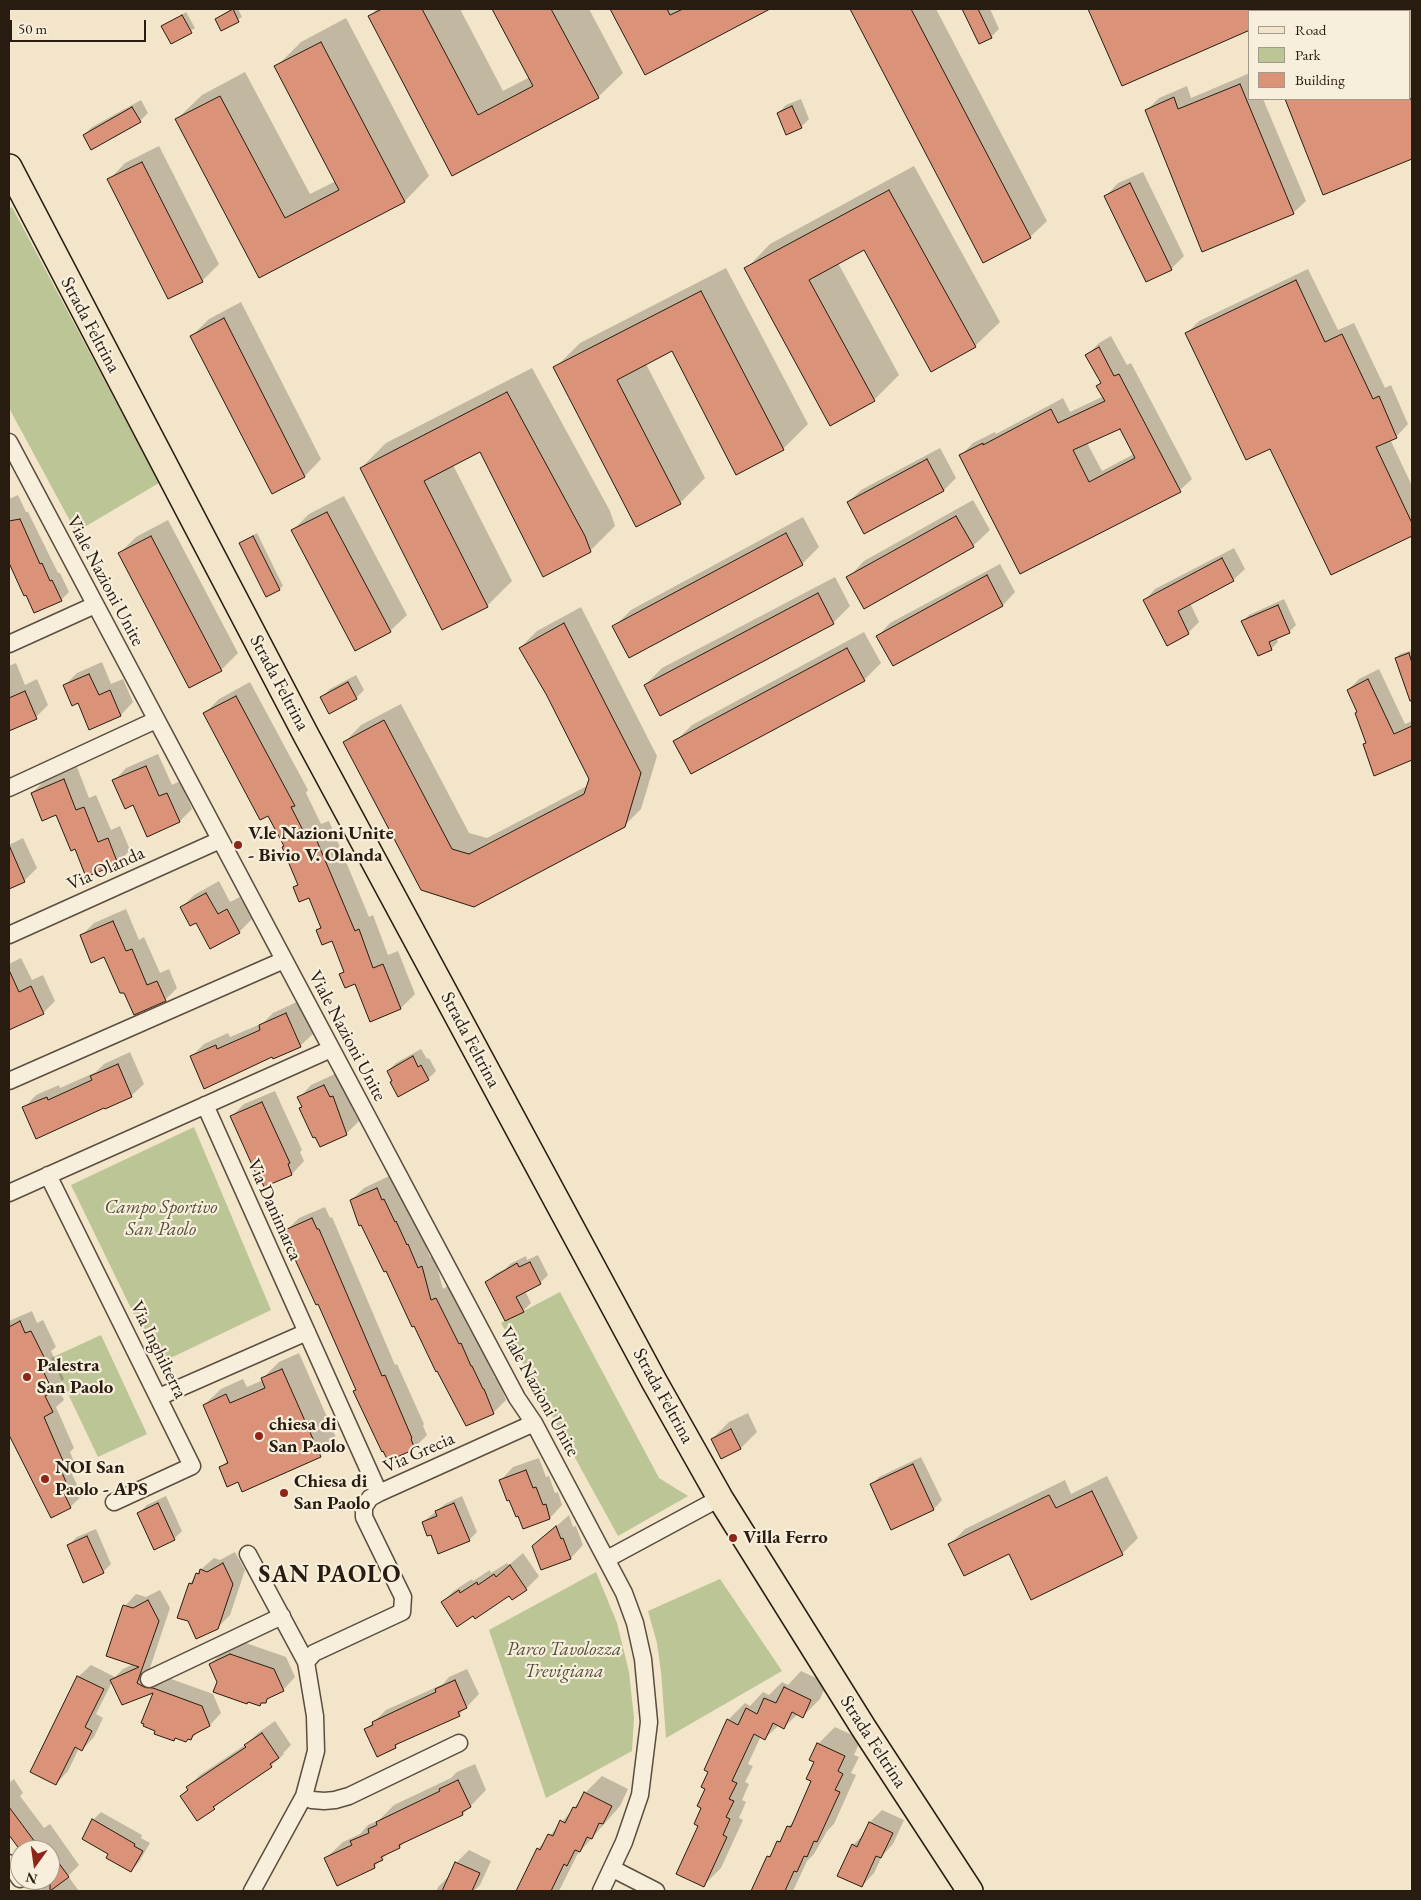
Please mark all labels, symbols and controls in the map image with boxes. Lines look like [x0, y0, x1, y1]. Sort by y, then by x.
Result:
scale bar [12, 10, 149, 42]
legend [1248, 10, 1411, 100]
text: 50 m [18, 19, 47, 38]
text: Road [1295, 20, 1326, 39]
text: Park [1295, 45, 1321, 64]
text: Building [1295, 70, 1345, 89]
street label: Strada Feltrina [55, 273, 125, 377]
street label: Viale Nazioni Unite [61, 512, 149, 650]
street label: Strada Feltrina [244, 631, 314, 735]
place label: V.le Nazioni Unite - Bivio V. Olanda [248, 823, 394, 867]
marker: V.le Nazioni Unite - Bivio V. Olanda [232, 839, 244, 851]
street label: Via Olanda [64, 842, 148, 896]
street label: Viale Nazioni Unite [303, 967, 391, 1105]
street label: Strada Feltrina [435, 988, 505, 1092]
street label: Via Danimarca [241, 1156, 307, 1264]
park label: Campo Sportivo San Paolo [104, 1197, 218, 1241]
street label: Via Inghilterra [125, 1297, 191, 1403]
street label: Viale Nazioni Unite [494, 1323, 584, 1461]
street label: Strada Feltrina [627, 1344, 699, 1448]
place label: Palestra San Paolo [37, 1355, 113, 1399]
marker: Palestra San Paolo [21, 1371, 33, 1383]
place label: chiesa di San Paolo [269, 1414, 345, 1458]
street label: Via Grecia [380, 1427, 458, 1479]
marker: chiesa di San Paolo [253, 1430, 265, 1442]
place label: NOI San Paolo - APS [55, 1457, 148, 1501]
place label: Chiesa di San Paolo [294, 1471, 370, 1515]
marker: NOI San Paolo - APS [39, 1473, 51, 1485]
marker: Chiesa di San Paolo [278, 1487, 290, 1499]
place label: Villa Ferro [743, 1527, 828, 1549]
marker: Villa Ferro [727, 1532, 739, 1544]
district label: SAN PAOLO [257, 1561, 403, 1589]
park label: Parco Tavolozza Trevigiana [507, 1639, 621, 1683]
street label: Strada Feltrina [835, 1692, 911, 1792]
north arrow [10, 1840, 60, 1890]
text: N [24, 1868, 39, 1889]

